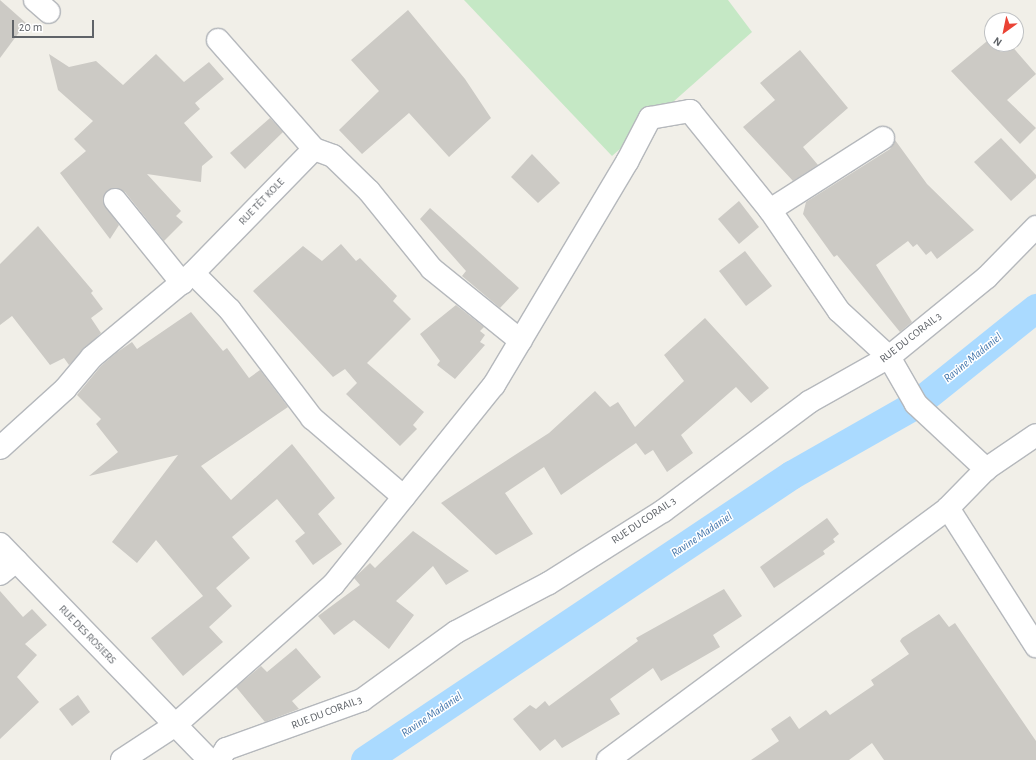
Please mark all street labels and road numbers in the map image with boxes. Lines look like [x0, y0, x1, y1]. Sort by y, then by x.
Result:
street label: RUE TÈT KOLE [236, 176, 288, 228]
street label: RUE DU CORAIL 3 [877, 310, 945, 366]
street label: RUE DU CORAIL 3 [609, 495, 679, 547]
street label: RUE DES ROSIERS [56, 603, 118, 667]
street label: RUE DU CORAIL 3 [290, 693, 364, 733]

